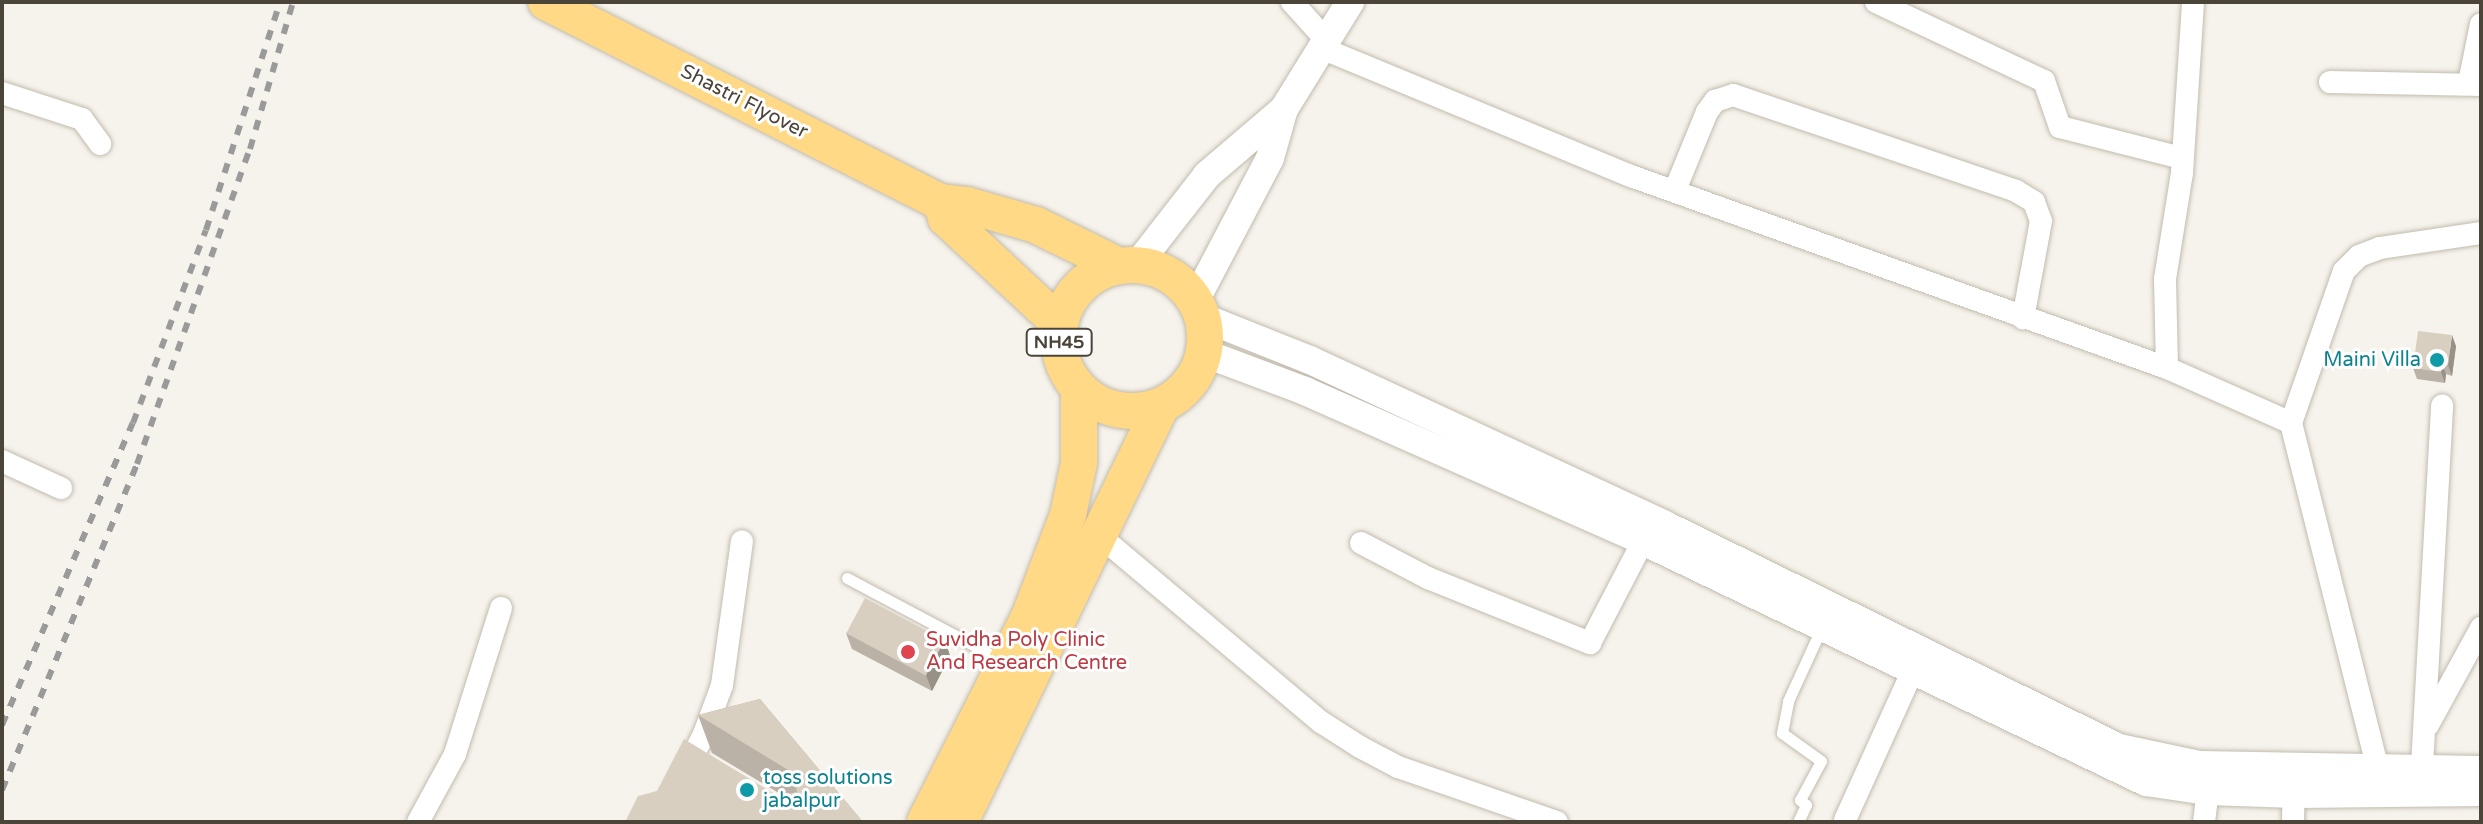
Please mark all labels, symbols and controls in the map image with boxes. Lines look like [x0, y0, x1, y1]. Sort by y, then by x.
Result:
street label: Shastri Flyover [676, 60, 812, 144]
road number: NH45 [1025, 328, 1093, 356]
place label: Maini Villa [2323, 348, 2421, 372]
marker: Maini Villa [2428, 351, 2446, 369]
place label: Suvidha Poly Clinic And Research Centre [926, 628, 1127, 675]
marker: Suvidha Poly Clinic And Research Centre [897, 641, 919, 663]
place label: toss solutions jabalpur [763, 766, 893, 813]
marker: toss solutions jabalpur [738, 781, 756, 799]

